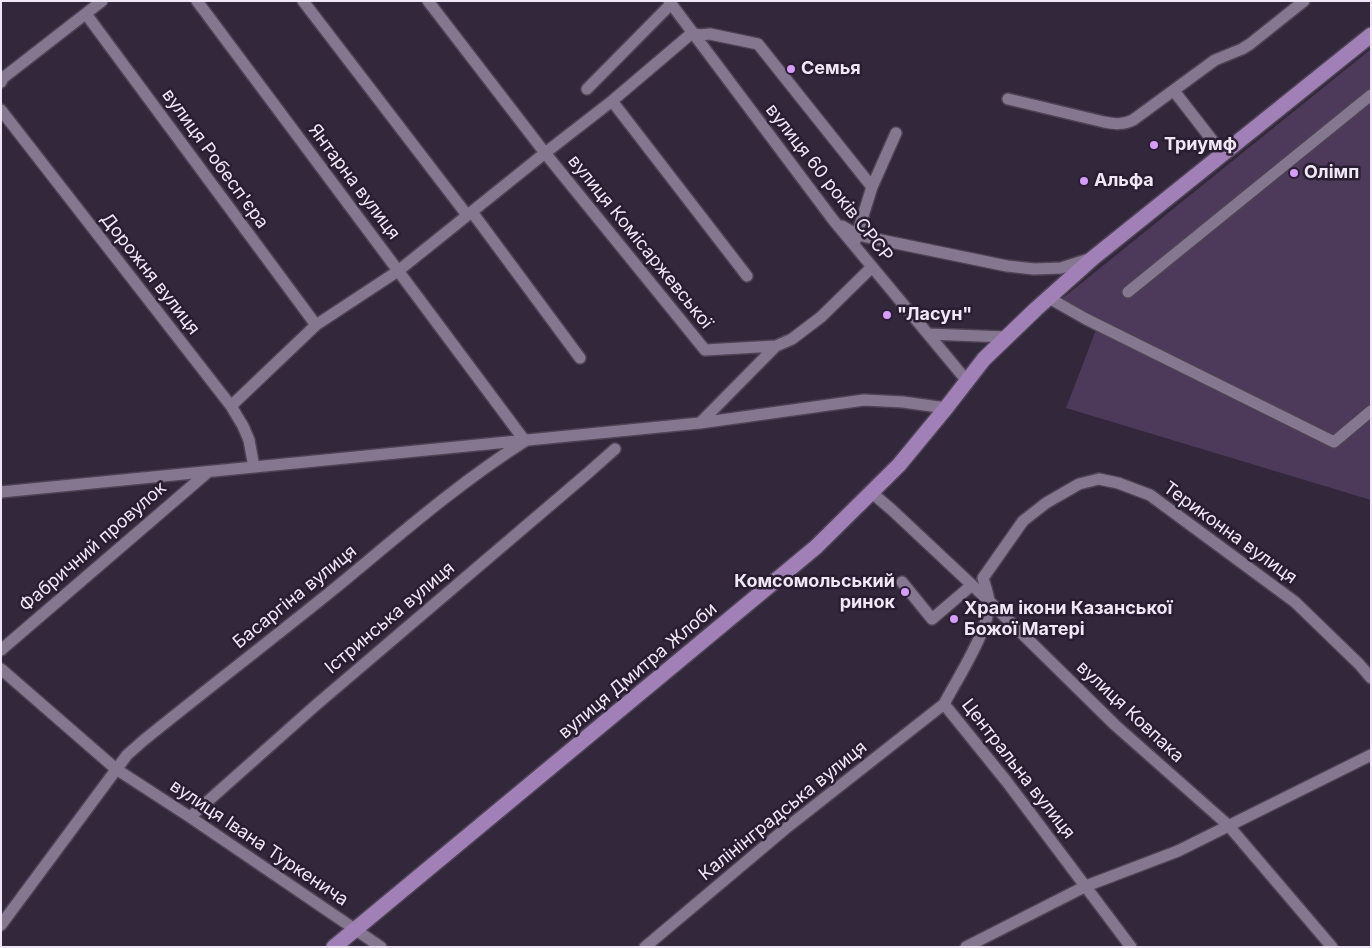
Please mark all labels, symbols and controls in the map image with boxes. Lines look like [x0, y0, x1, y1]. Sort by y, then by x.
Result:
place label: Семья [801, 58, 861, 80]
marker: Семья [785, 63, 797, 75]
street label: вулиця Робесп'єра [157, 85, 273, 233]
street label: вулиця 60 років СРСР [761, 100, 897, 266]
street label: Янтарна вулиця [304, 120, 404, 244]
place label: Триумф [1164, 134, 1237, 156]
marker: Триумф [1148, 139, 1160, 151]
street label: вулиця Комісаржевської [563, 151, 717, 333]
place label: Олімп [1304, 162, 1359, 184]
marker: Олімп [1288, 167, 1300, 179]
place label: Альфа [1094, 170, 1154, 192]
marker: Альфа [1078, 175, 1090, 187]
street label: Дорожня вулиця [96, 209, 204, 339]
place label: "Ласун" [897, 304, 972, 326]
marker: "Ласун" [881, 309, 893, 321]
street label: Фабричний провулок [15, 477, 171, 617]
street label: Териконна вулиця [1159, 477, 1301, 589]
street label: Басаргіна вулиця [229, 541, 361, 653]
street label: Істринська вулиця [321, 557, 459, 679]
place label: Комсомольський ринок [734, 571, 895, 614]
marker: Комсомольський ринок [899, 586, 911, 598]
street label: вулиця Дмитра Жлоби [554, 598, 722, 744]
place label: Храм ікони Казанської Божої Матері [964, 598, 1172, 640]
marker: Храм ікони Казанської Божої Матері [948, 613, 960, 625]
street label: вулиця Ковпака [1072, 657, 1188, 767]
street label: Центральна вулиця [957, 695, 1079, 843]
street label: Калінінградська вулиця [695, 737, 871, 885]
street label: вулиця Івана Туркенича [166, 775, 352, 911]

